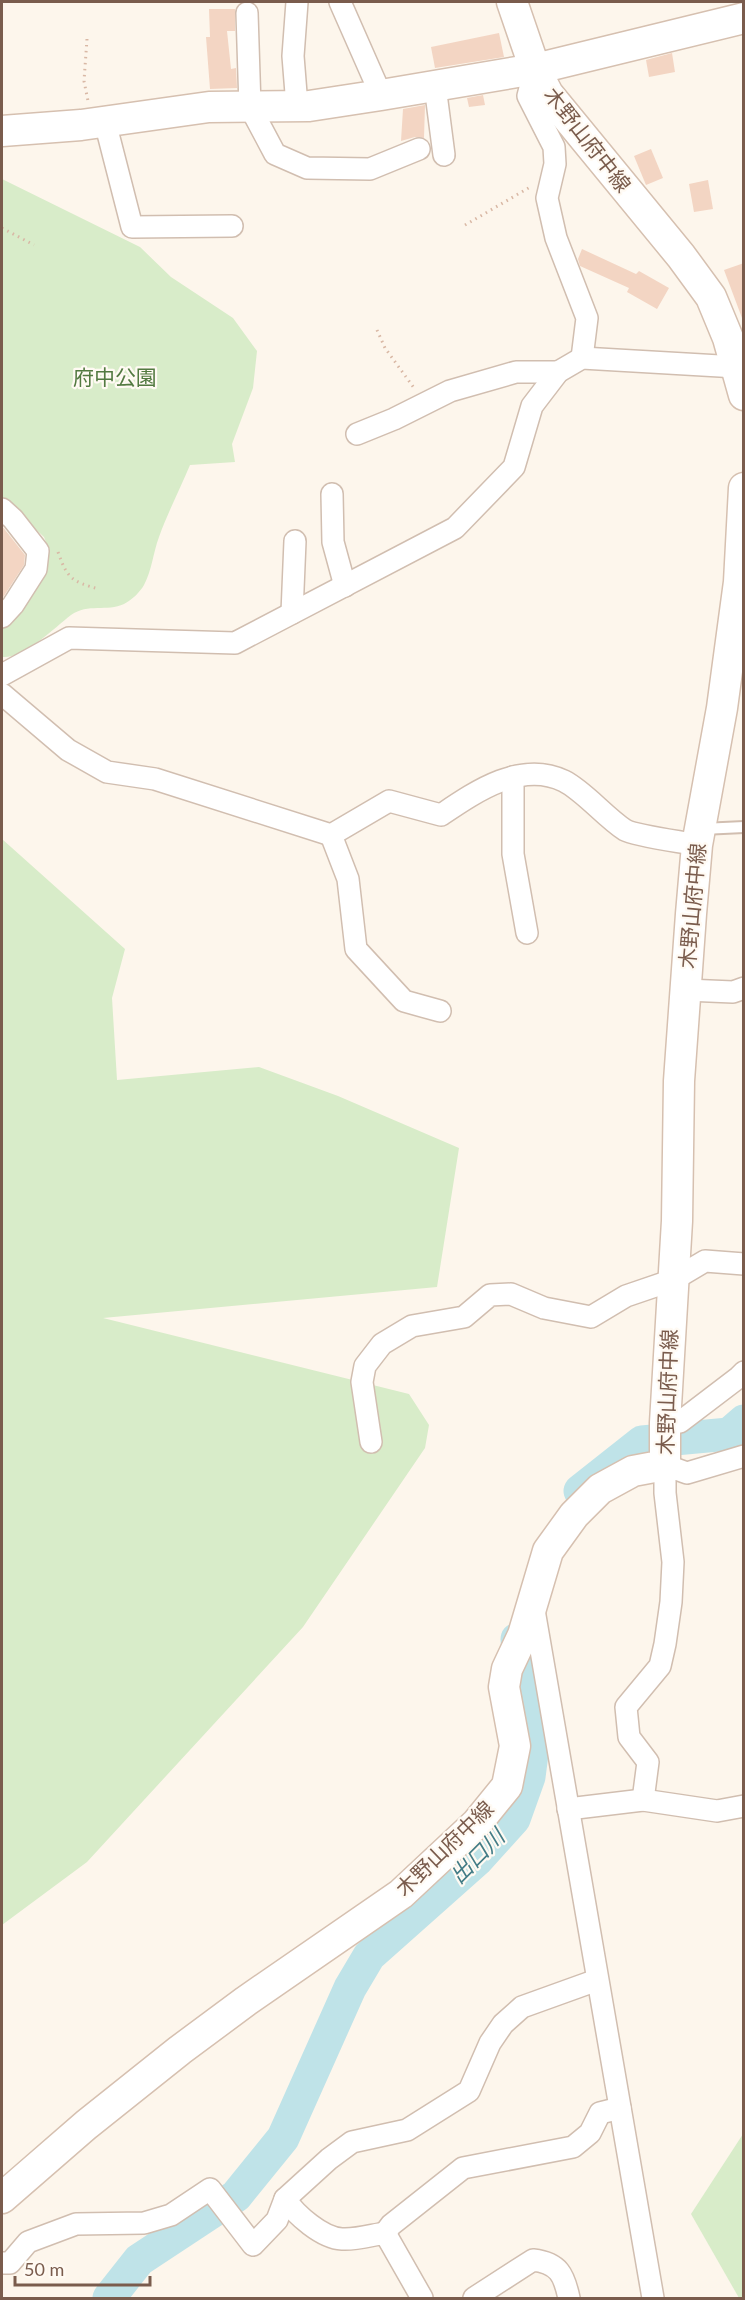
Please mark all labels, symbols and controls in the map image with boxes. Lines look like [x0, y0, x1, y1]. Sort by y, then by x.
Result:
street label: 木野山府中線 [540, 82, 637, 196]
park label: 府中公園 [73, 364, 157, 389]
street label: 木野山府中線 [674, 842, 709, 970]
street label: 木野山府中線 [652, 1329, 681, 1455]
street label: 木野山府中線 [390, 1795, 498, 1901]
water label: 出口川 [444, 1821, 511, 1889]
scale bar [15, 2249, 150, 2287]
text: 50 m [24, 2258, 64, 2280]

